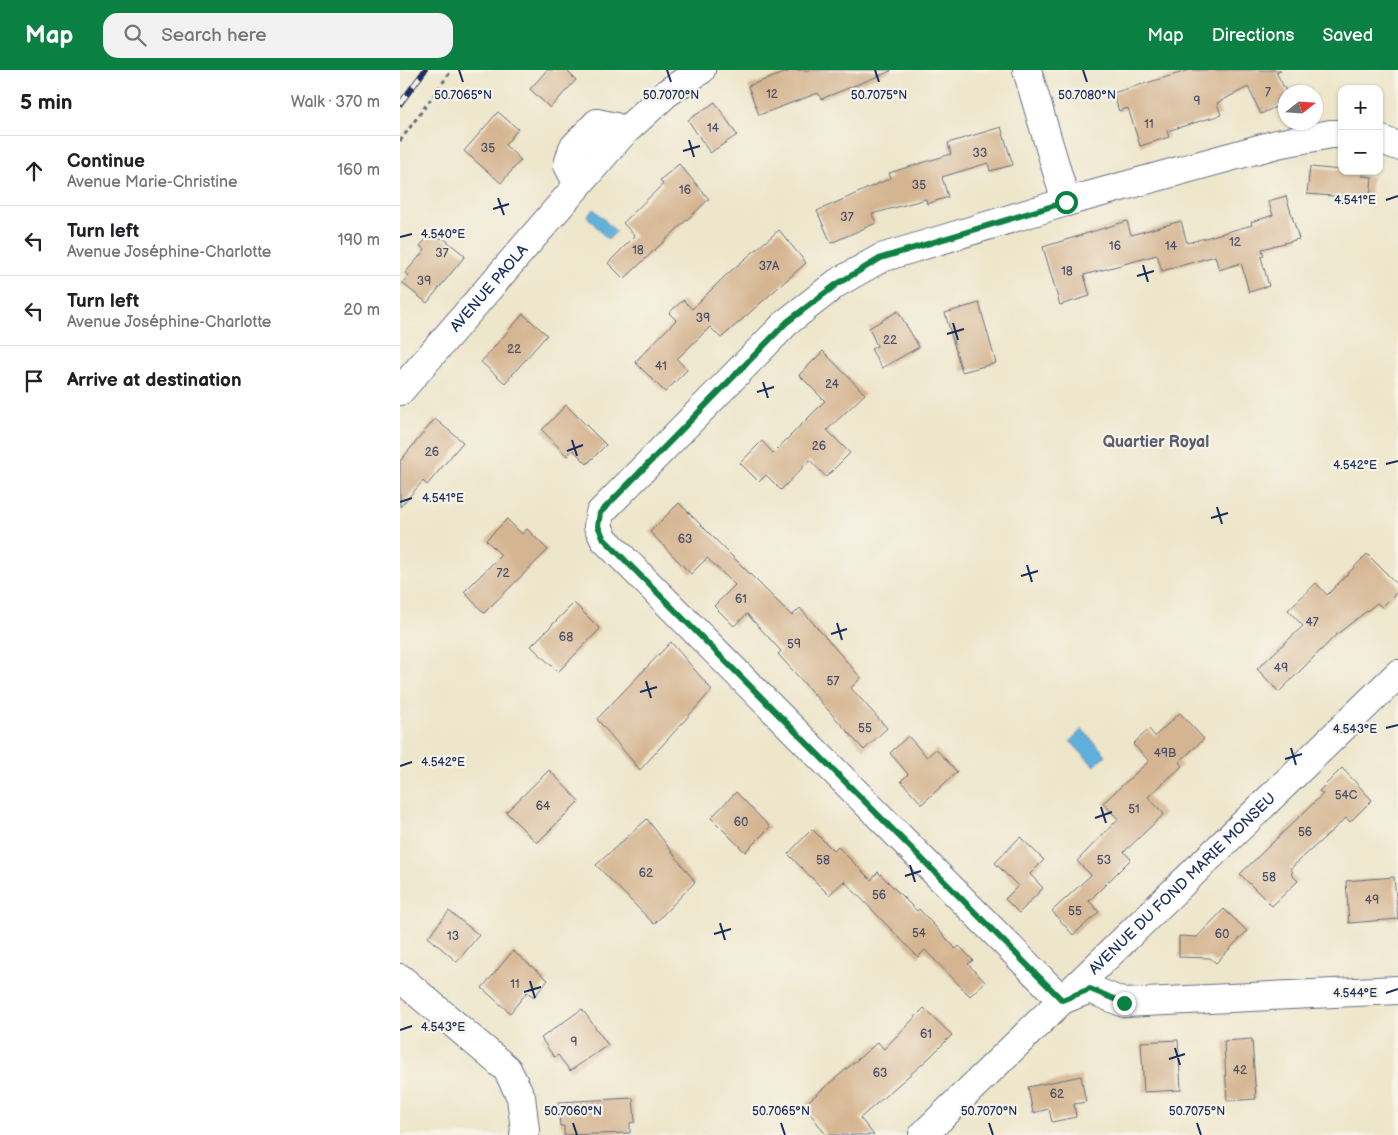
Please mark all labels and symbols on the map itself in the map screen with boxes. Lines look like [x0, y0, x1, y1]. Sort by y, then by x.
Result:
house number: 7 [1265, 85, 1271, 100]
north arrow [1278, 85, 1323, 130]
house number: 12 [766, 87, 778, 102]
text: 50.7065°N [434, 88, 492, 103]
text: 50.7070°N [643, 88, 699, 103]
text: 50.7075°N [851, 88, 907, 103]
text: 50.7080°N [1058, 88, 1116, 103]
house number: 9 [1194, 94, 1201, 109]
house number: 11 [1144, 117, 1154, 132]
house number: 14 [707, 121, 720, 136]
house number: 35 [481, 141, 495, 156]
house number: 33 [973, 146, 987, 161]
house number: 35 [912, 178, 926, 193]
house number: 16 [679, 183, 691, 198]
route start [1055, 191, 1078, 214]
text: 4.541°E [1334, 193, 1376, 208]
house number: 37 [840, 210, 854, 225]
text: 4.540°E [421, 227, 465, 242]
house number: 12 [1229, 235, 1241, 250]
house number: 16 [1109, 239, 1121, 254]
house number: 14 [1165, 239, 1178, 254]
street label: AVENUE PAOLA [446, 240, 532, 336]
house number: 18 [632, 243, 644, 258]
house number: 37 [435, 246, 449, 261]
house number: 37A [759, 259, 780, 274]
house number: 18 [1061, 264, 1073, 279]
house number: 39 [417, 274, 431, 289]
house number: 39 [696, 311, 710, 326]
house number: 22 [883, 333, 897, 348]
house number: 22 [507, 342, 521, 357]
house number: 41 [655, 359, 667, 374]
house number: 24 [825, 377, 840, 392]
district label: Quartier Royal [1103, 433, 1209, 452]
house number: 26 [812, 439, 826, 454]
house number: 26 [425, 445, 439, 460]
text: 4.542°E [1333, 458, 1377, 473]
text: 4.541°E [422, 491, 464, 506]
house number: 63 [678, 532, 692, 547]
house number: 72 [497, 566, 509, 581]
house number: 61 [735, 592, 747, 607]
house number: 47 [1305, 615, 1319, 630]
house number: 68 [559, 630, 573, 645]
house number: 59 [787, 637, 801, 652]
house number: 49 [1274, 661, 1288, 676]
house number: 57 [827, 674, 839, 689]
house number: 55 [858, 721, 872, 736]
text: 4.543°E [1333, 722, 1377, 737]
house number: 49B [1154, 746, 1176, 761]
text: 4.542°E [421, 755, 465, 770]
house number: 54C [1335, 788, 1358, 803]
street label: AVENUE DU FOND MARIE MONSEU [1085, 789, 1279, 978]
house number: 64 [536, 799, 551, 814]
house number: 51 [1128, 802, 1140, 817]
house number: 60 [734, 815, 748, 830]
house number: 56 [1298, 825, 1312, 840]
house number: 58 [816, 853, 830, 868]
house number: 53 [1097, 853, 1111, 868]
house number: 62 [639, 866, 653, 881]
house number: 58 [1262, 870, 1276, 885]
house number: 56 [872, 888, 886, 903]
house number: 49 [1365, 893, 1379, 908]
house number: 55 [1068, 904, 1082, 919]
house number: 54 [912, 926, 927, 941]
house number: 60 [1215, 927, 1229, 942]
house number: 13 [447, 929, 459, 944]
house number: 11 [510, 977, 520, 992]
text: 4.544°E [1333, 986, 1377, 1001]
route end [1113, 992, 1136, 1015]
text: 4.543°E [421, 1020, 465, 1035]
house number: 61 [920, 1027, 932, 1042]
house number: 9 [571, 1035, 578, 1050]
house number: 42 [1233, 1063, 1247, 1078]
house number: 63 [873, 1066, 887, 1081]
house number: 62 [1050, 1087, 1064, 1102]
text: 50.7060°N [544, 1104, 602, 1119]
text: 50.7065°N [752, 1104, 810, 1119]
text: 50.7070°N [961, 1104, 1017, 1119]
text: 50.7075°N [1169, 1104, 1225, 1119]

